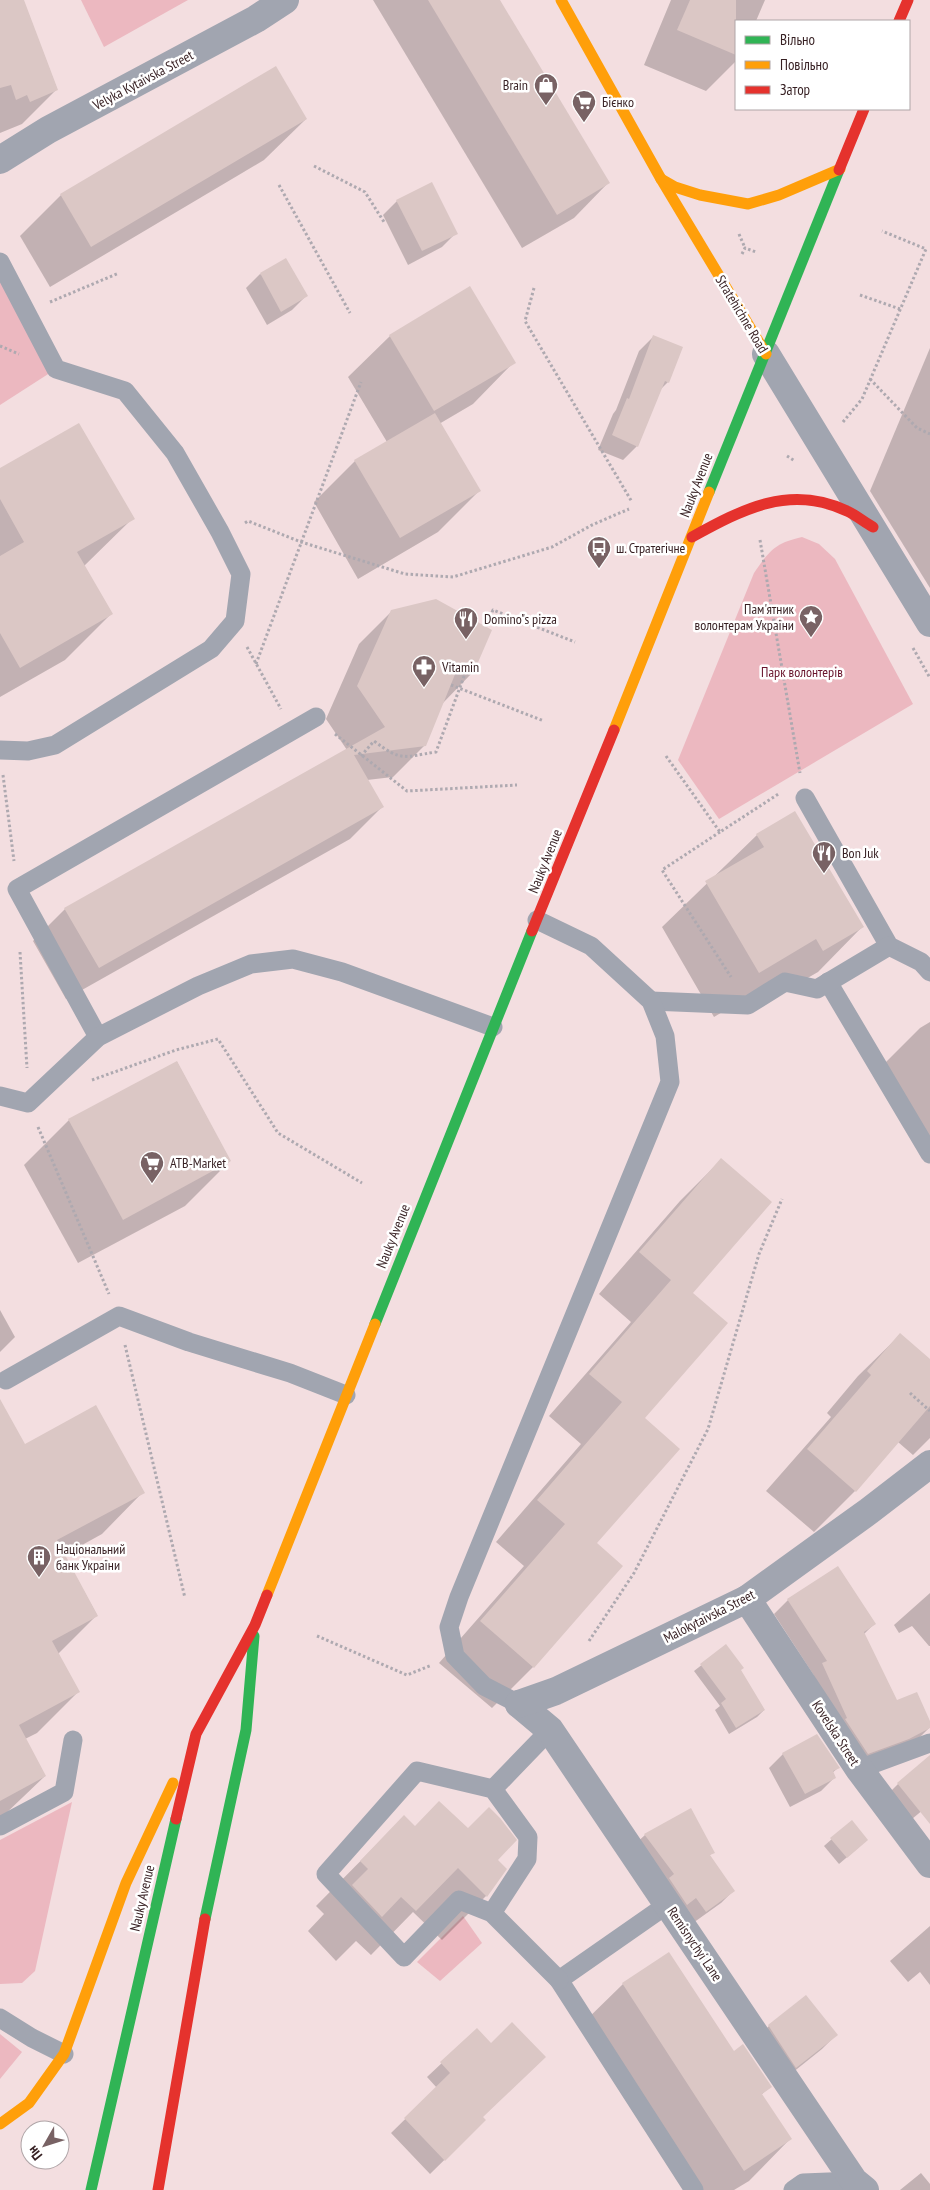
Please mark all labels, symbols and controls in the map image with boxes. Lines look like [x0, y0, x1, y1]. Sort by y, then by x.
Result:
legend [735, 20, 910, 110]
text: Вільно [780, 30, 815, 49]
street label: Velyka Kytaivska Street [89, 46, 196, 115]
text: Повільно [780, 55, 828, 74]
shop icon: Brain [533, 72, 559, 106]
place label: Brain [503, 76, 528, 94]
text: Затор [780, 80, 810, 99]
supermarket icon: Бієнко [571, 89, 597, 123]
place label: Бієнко [602, 93, 634, 111]
street label: Stratehichne Road [712, 272, 772, 356]
street label: Nauky Avenue [676, 450, 717, 520]
bus stop icon: ш. Стратегічне [586, 535, 612, 569]
place label: ш. Стратегічне [616, 539, 686, 557]
place label: Пам'ятник волонтерам України [694, 600, 795, 634]
place icon: Пам'ятник волонтерам України [798, 604, 824, 638]
restaurant icon: Domino"s pizza [453, 606, 479, 640]
place label: Domino"s pizza [484, 610, 557, 628]
pharmacy icon: Vitamin [411, 654, 437, 688]
place label: Vitamin [441, 658, 479, 676]
park label: Парк волонтерів [761, 663, 843, 681]
street label: Nauky Avenue [524, 826, 566, 896]
restaurant icon: Bon Juk [811, 840, 837, 874]
place label: Bon Juk [842, 844, 879, 862]
supermarket icon: ATB-Market [139, 1150, 165, 1184]
place label: ATB-Market [170, 1154, 226, 1172]
street label: Nauky Avenue [372, 1201, 414, 1271]
place label: Національний банк України [56, 1540, 125, 1574]
building icon: Національний банк України [26, 1544, 52, 1578]
street label: Malokytaivska Street [660, 1585, 758, 1647]
street label: Kovelska Street [808, 1697, 864, 1769]
street label: Nauky Avenue [126, 1863, 158, 1933]
street label: Remisnychyi Lane [664, 1903, 727, 1985]
north arrow [20, 2120, 70, 2170]
text: Пн [24, 2142, 46, 2164]

